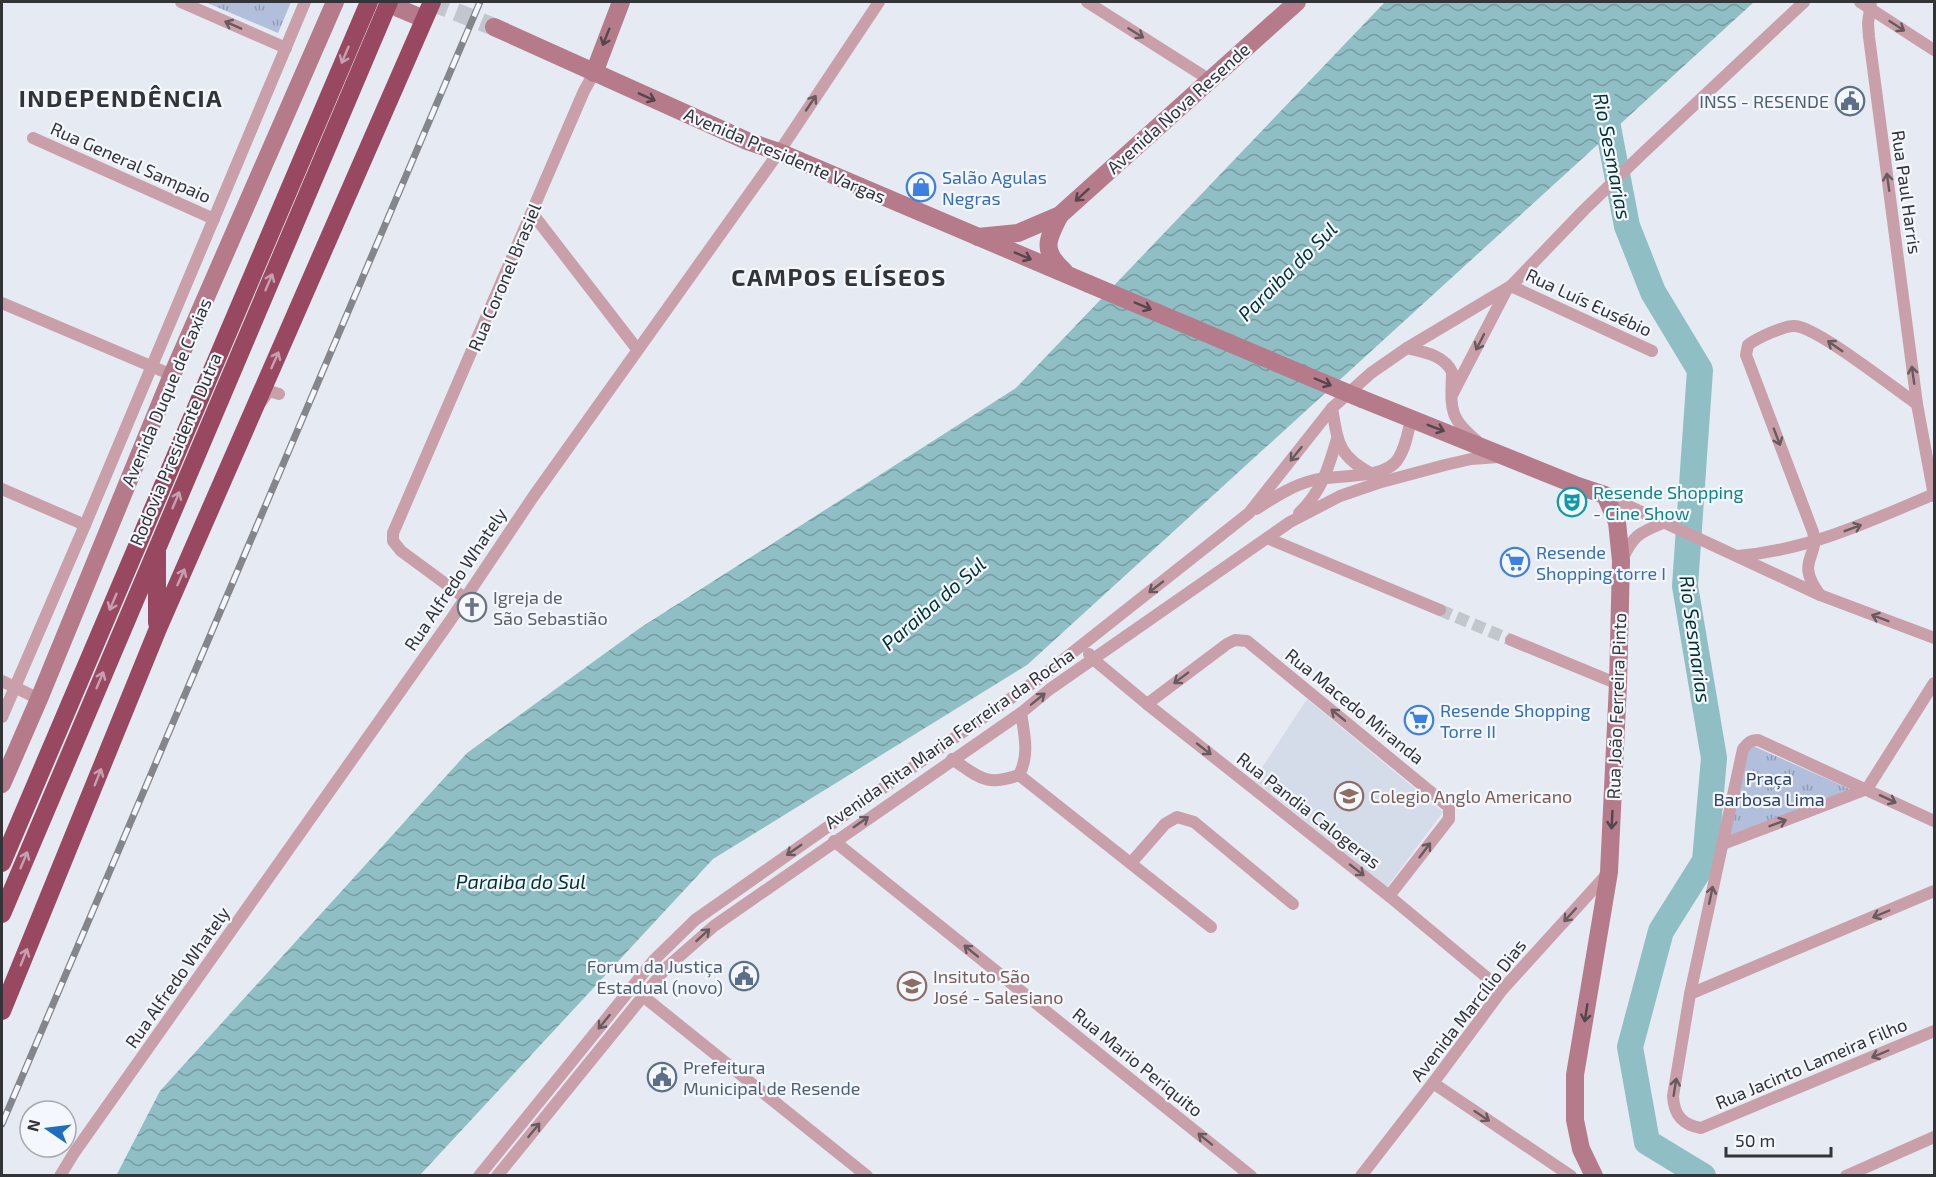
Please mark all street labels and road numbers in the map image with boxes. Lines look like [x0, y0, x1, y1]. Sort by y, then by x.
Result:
street label: Avenida Nova Resende [1102, 38, 1254, 178]
street label: Avenida Presidente Vargas [681, 102, 889, 208]
street label: Rua General Sampaio [47, 117, 215, 207]
street label: Rua Paul Harris [1887, 129, 1927, 255]
street label: Rua Coronel Brasiel [463, 199, 545, 354]
street label: Rua Luís Eusébio [1522, 263, 1656, 341]
street label: Avenida Duque de Caxias [116, 294, 216, 490]
street label: Rodovia Presidente Dutra [124, 349, 226, 549]
street label: Rua Alfredo Whately [399, 503, 511, 655]
street label: Rua João Ferreira Pinto [1602, 612, 1630, 800]
street label: Avenida Rita Maria Ferreira da Rocha [820, 643, 1078, 833]
street label: Rua Macedo Miranda [1281, 643, 1429, 769]
street label: Rua Pandia Calogeras [1233, 747, 1385, 873]
street label: Rua Alfredo Whately [120, 902, 234, 1052]
street label: Avenida Marcílio Dias [1406, 934, 1530, 1086]
street label: Rua Mario Periquito [1069, 1003, 1207, 1121]
street label: Rua Jacinto Lameira Filho [1712, 1013, 1910, 1113]

